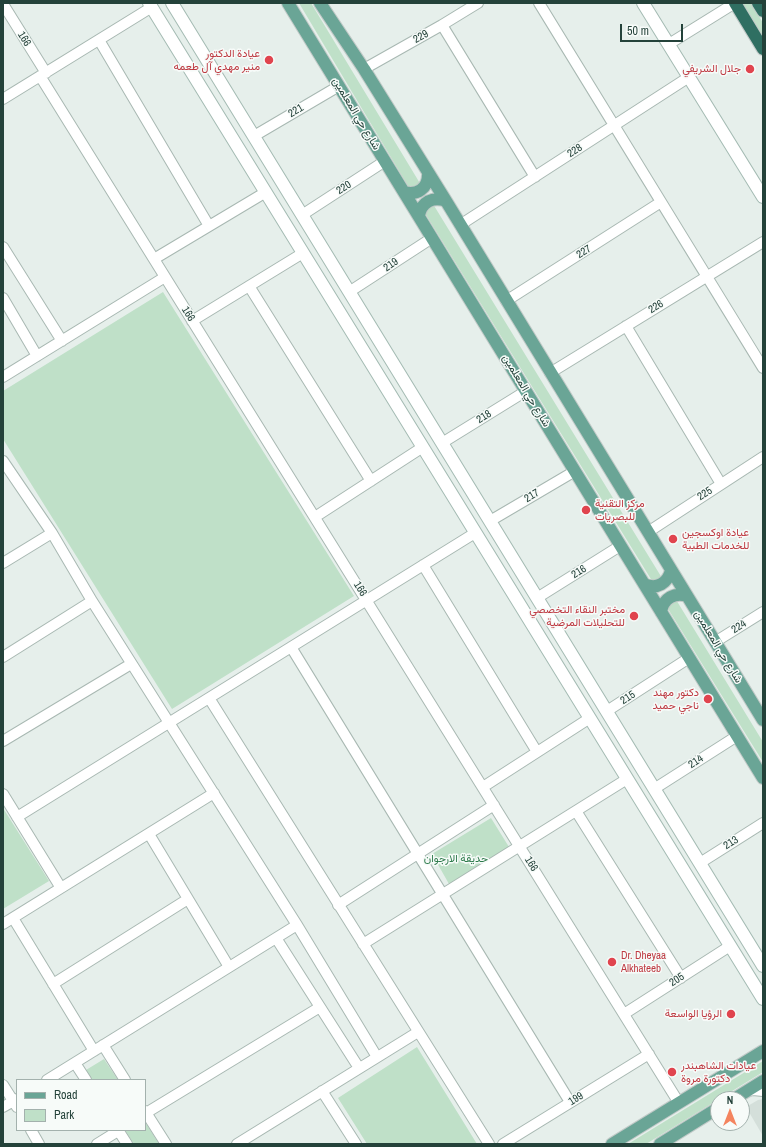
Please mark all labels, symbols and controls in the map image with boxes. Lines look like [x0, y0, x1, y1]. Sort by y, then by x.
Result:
scale bar [622, 16, 685, 42]
text: 50 m [627, 23, 649, 39]
street label: 229 [411, 28, 431, 46]
street label: 166 [14, 29, 34, 49]
place label: عيادة الدكتور منير مهدي آل طعمه [174, 47, 260, 73]
marker: عيادة الدكتور منير مهدي آل طعمه [263, 54, 275, 66]
place label: جلال الشريفي [682, 62, 741, 76]
marker: جلال الشريفي [744, 63, 756, 75]
street label: شارع حي المعلمين [329, 75, 383, 153]
street label: 221 [286, 101, 306, 121]
street label: 228 [565, 141, 585, 161]
street label: 220 [334, 178, 354, 198]
street label: 227 [574, 242, 594, 262]
street label: 219 [381, 255, 401, 275]
street label: 226 [646, 297, 666, 317]
street label: 166 [178, 304, 198, 324]
street label: شارع حي المعلمين [499, 352, 553, 430]
street label: 218 [474, 407, 494, 427]
street label: 225 [695, 484, 715, 504]
street label: 217 [522, 486, 542, 506]
place label: مركز التقنية للبصريات [595, 497, 645, 523]
marker: مركز التقنية للبصريات [580, 504, 592, 516]
place label: عيادة اوكسجين للخدمات الطبية [682, 526, 750, 552]
marker: عيادة اوكسجين للخدمات الطبية [667, 533, 679, 545]
street label: 216 [569, 562, 589, 582]
street label: 166 [350, 579, 370, 599]
place label: مختبر النقاء التخصصي للتحليلات المرضية [529, 603, 625, 629]
street label: شارع حي المعلمين [691, 608, 745, 686]
marker: مختبر النقاء التخصصي للتحليلات المرضية [628, 610, 640, 622]
street label: 224 [729, 617, 749, 637]
place label: دكتور مهند ناجي حميد [652, 686, 699, 712]
street label: 215 [618, 688, 638, 708]
marker: دكتور مهند ناجي حميد [702, 693, 714, 705]
street label: 214 [686, 752, 706, 772]
street label: 213 [721, 833, 741, 853]
park label: حديقة الارجوان [424, 852, 488, 866]
street label: 166 [521, 854, 541, 874]
place label: Dr. Dheyaa Alkhateeb [621, 949, 666, 975]
marker: Dr. Dheyaa Alkhateeb [606, 956, 618, 968]
street label: 205 [667, 970, 687, 990]
place label: الرؤيا الواسعة [665, 1007, 722, 1021]
marker: الرؤيا الواسعة [725, 1008, 737, 1020]
place label: عيادات الشاهبندر دكتورة مروة [681, 1059, 756, 1085]
marker: عيادات الشاهبندر دكتورة مروة [666, 1066, 678, 1078]
legend [16, 1079, 146, 1131]
text: Road [54, 1087, 78, 1103]
street label: 199 [566, 1089, 586, 1109]
north arrow [710, 1091, 750, 1131]
text: N [727, 1093, 733, 1107]
text: Park [54, 1107, 74, 1123]

